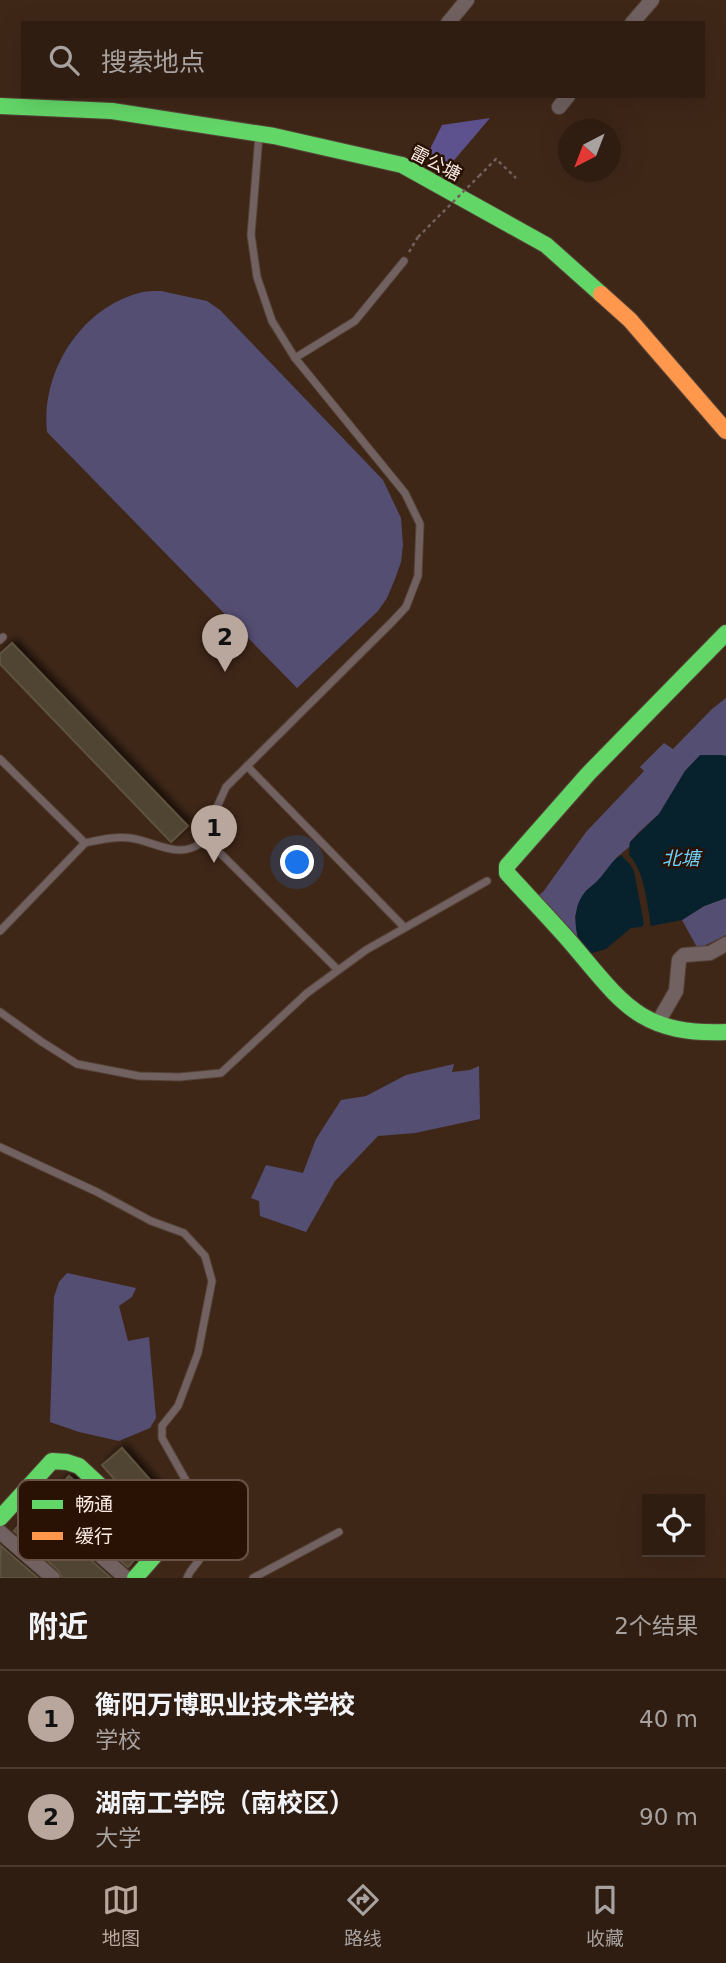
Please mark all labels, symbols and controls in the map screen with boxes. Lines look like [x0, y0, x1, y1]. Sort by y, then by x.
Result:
search box [21, 21, 705, 98]
icon: search [45, 41, 83, 79]
text: 搜索地点 [101, 47, 205, 77]
north arrow [558, 119, 621, 182]
street label: 雷公塘 [407, 141, 465, 185]
pin: 2 [202, 614, 248, 672]
pin: 1 [191, 805, 237, 863]
your location [280, 845, 314, 879]
water label: 北塘 [662, 847, 703, 869]
legend [18, 1480, 248, 1560]
text: 畅通 [75, 1493, 113, 1515]
map controls [642, 1494, 705, 1557]
button: locate [642, 1494, 705, 1557]
text: 缓行 [75, 1525, 113, 1547]
text: 附近 [28, 1609, 88, 1644]
text: 2个结果 [614, 1613, 698, 1639]
text: 衡阳万博职业技术学校 [95, 1690, 355, 1720]
text: 1 [43, 1706, 59, 1732]
text: 40 m [639, 1706, 698, 1732]
text: 学校 [95, 1727, 141, 1753]
text: 湖南工学院（南校区） [95, 1788, 355, 1818]
text: 2 [43, 1804, 59, 1830]
text: 90 m [639, 1804, 698, 1830]
text: 大学 [95, 1825, 141, 1851]
tab: 地图 [102, 1881, 140, 1950]
tab: 路线 [344, 1881, 382, 1950]
tab: 收藏 [586, 1881, 624, 1950]

